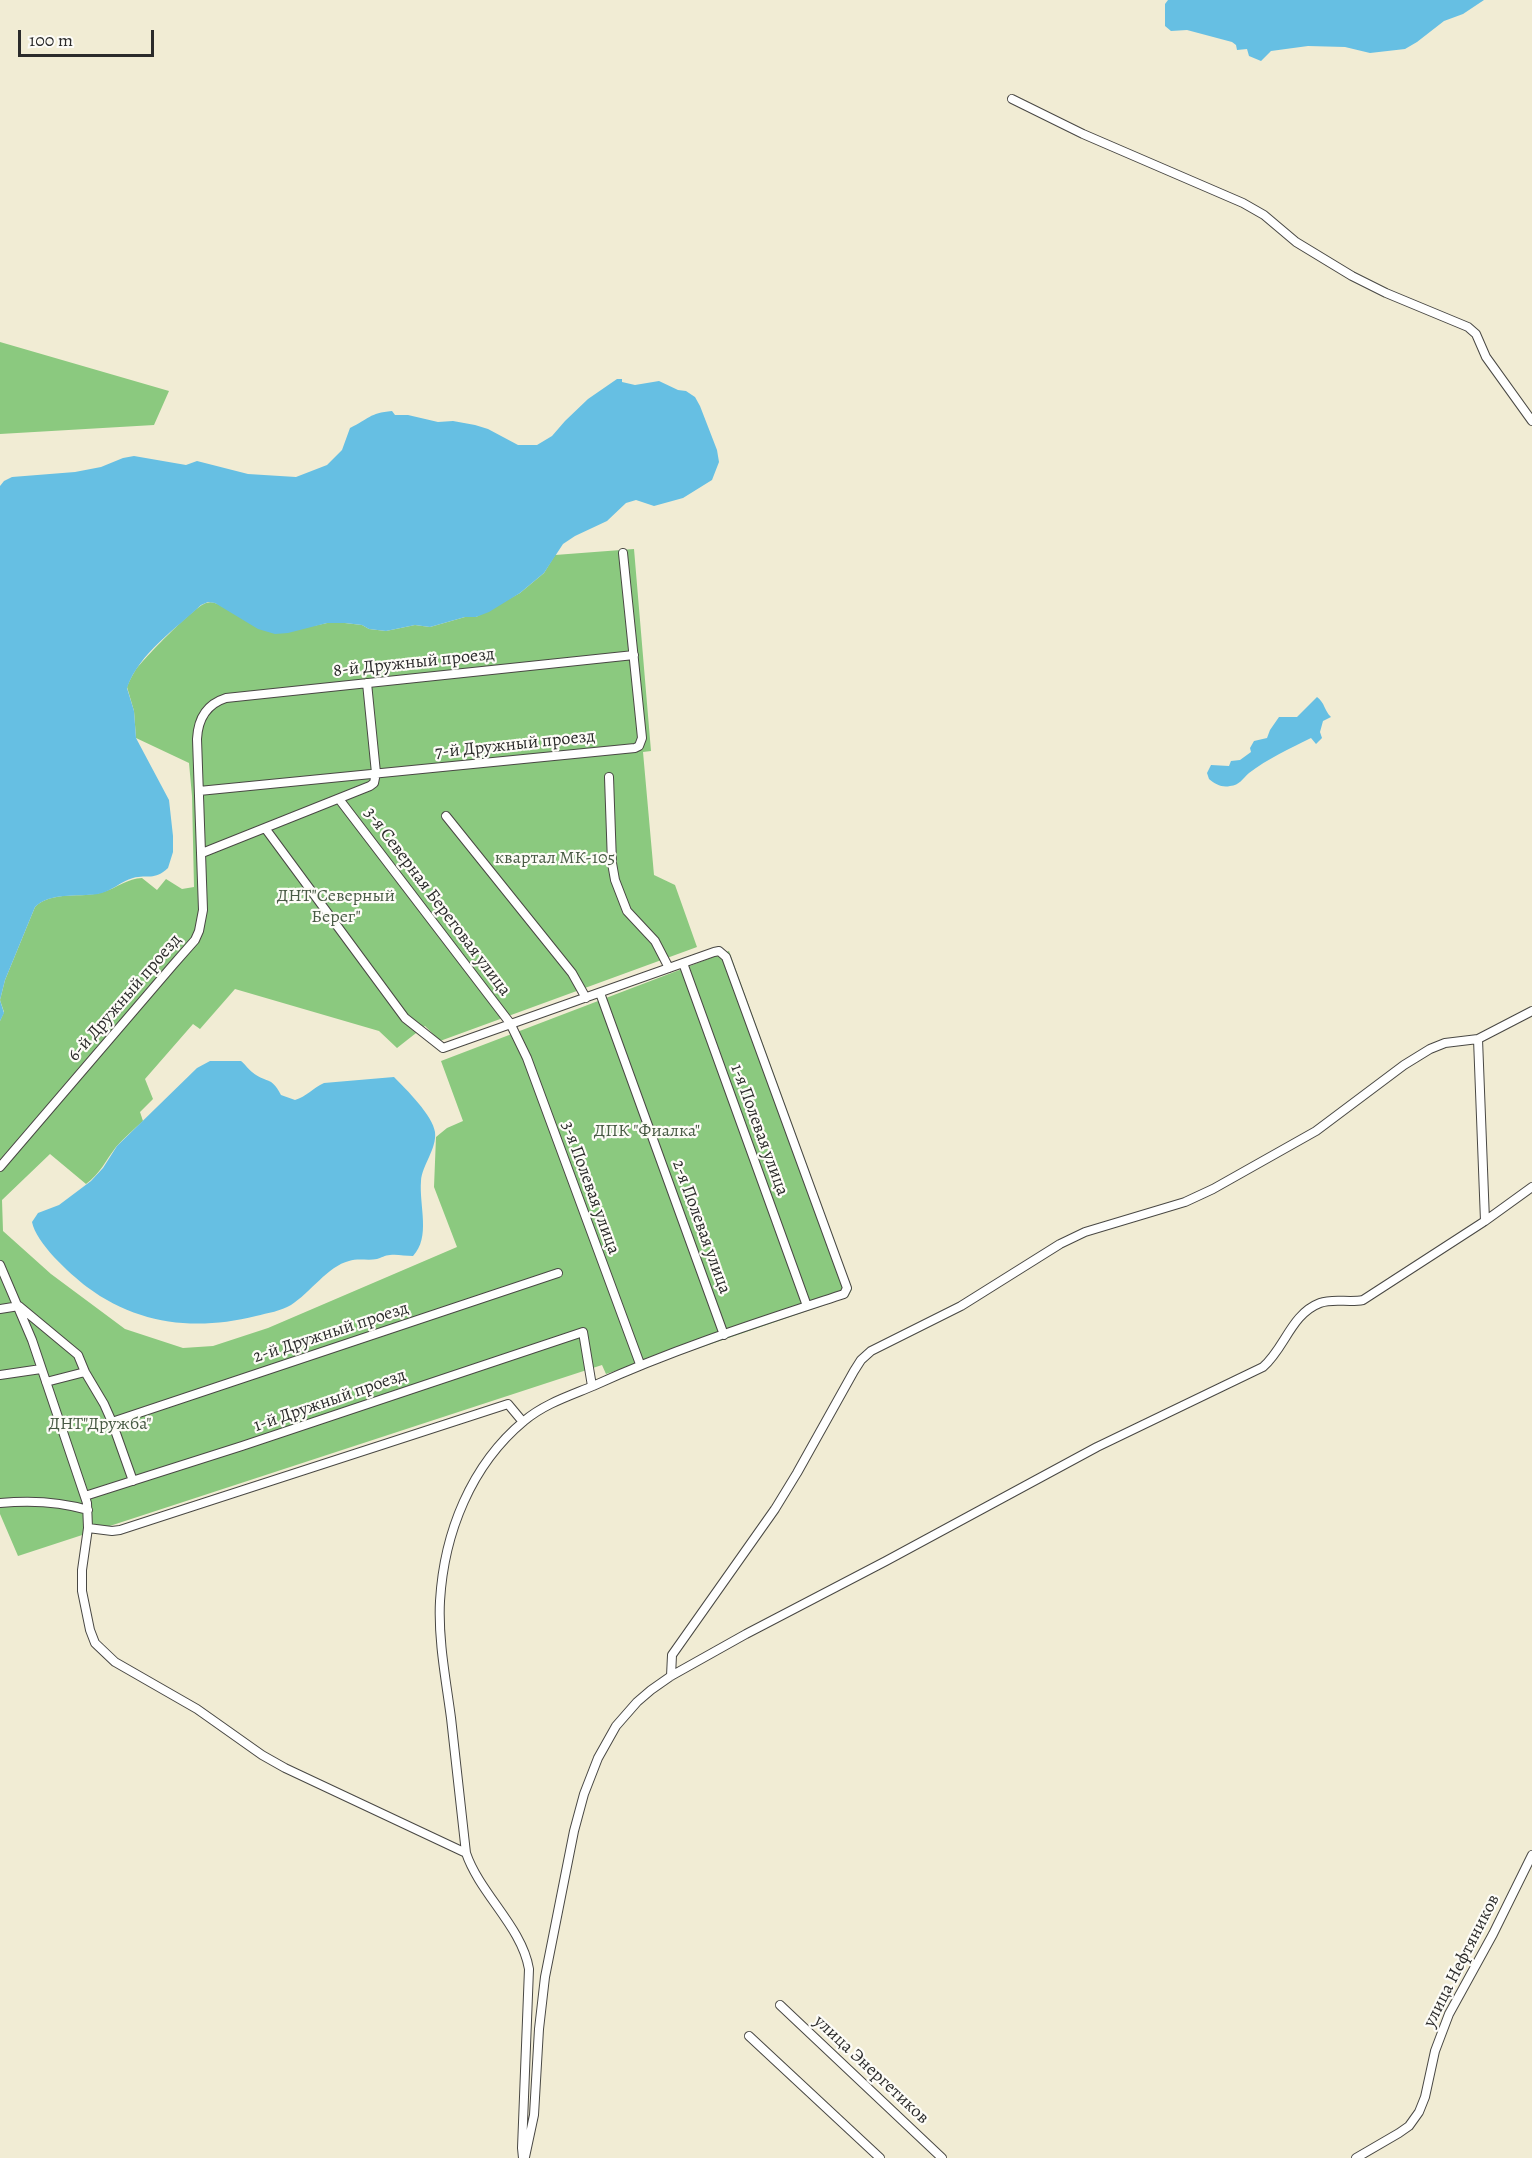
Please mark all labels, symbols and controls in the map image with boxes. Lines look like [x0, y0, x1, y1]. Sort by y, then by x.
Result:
scale bar [21, 18, 158, 56]
text: 100 m [29, 28, 73, 52]
street label: 8-й Дружный проезд [332, 644, 496, 682]
street label: 7-й Дружный проезд [434, 726, 596, 764]
street label: 3-я Северная Береговая улица [359, 803, 515, 1001]
park label: квартал МК-105 [495, 848, 615, 870]
park label: ДНТ"Северный Берег" [277, 886, 395, 928]
street label: 6-й Дружный проезд [64, 930, 186, 1066]
street label: 1-я Полевая улица [725, 1061, 793, 1199]
street label: 3-я Полевая улица [556, 1119, 624, 1257]
park label: ДПК "Фиалка" [594, 1121, 700, 1143]
street label: 2-я Полевая улица [667, 1157, 735, 1297]
street label: 2-й Дружный проезд [251, 1298, 411, 1368]
street label: 1-й Дружный проезд [251, 1365, 409, 1437]
park label: ДНТ"Дружба" [48, 1414, 152, 1436]
street label: улица Нефтяников [1419, 1891, 1505, 2031]
street label: улица Энергетиков [809, 2011, 933, 2129]

